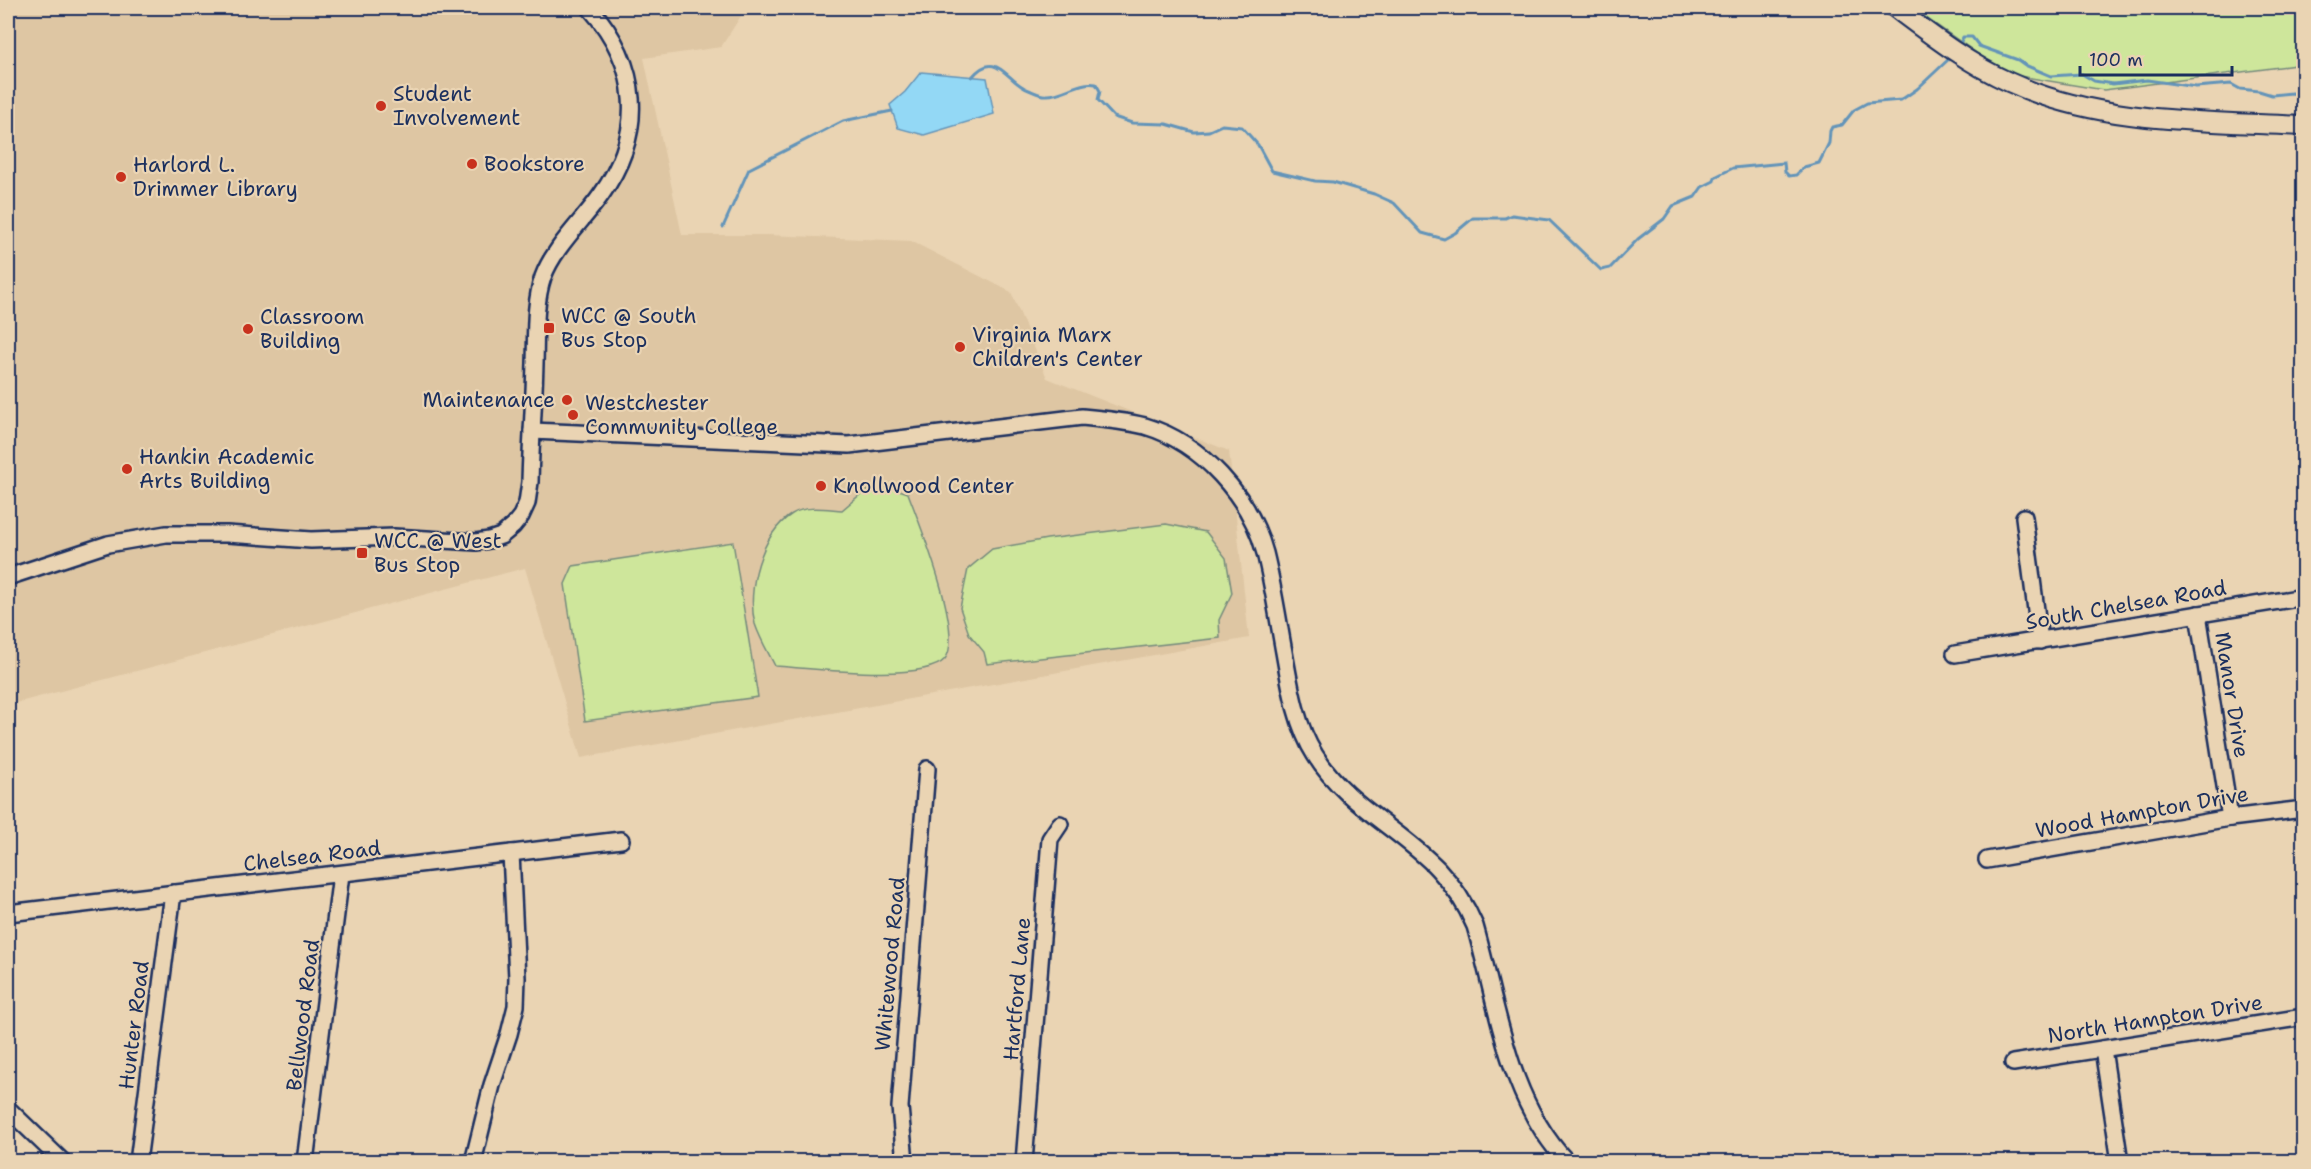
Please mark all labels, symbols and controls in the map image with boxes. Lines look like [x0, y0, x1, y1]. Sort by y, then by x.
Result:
scale bar [2080, 39, 2232, 77]
text: 100 m [2089, 48, 2143, 72]
place label: Student Involvement [393, 80, 520, 132]
marker: Student Involvement [374, 99, 388, 113]
place label: Bookstore [484, 150, 585, 178]
place label: Harlord L. Drimmer Library [133, 151, 298, 203]
marker: Bookstore [465, 157, 479, 171]
marker: Harlord L. Drimmer Library [114, 170, 128, 184]
place label: WCC @ South Bus Stop [561, 302, 697, 354]
place label: Classroom Building [260, 303, 364, 355]
marker: WCC @ South Bus Stop [542, 321, 556, 335]
place label: Virginia Marx Children's Center [972, 321, 1143, 373]
marker: Classroom Building [241, 322, 255, 336]
marker: Virginia Marx Children's Center [953, 340, 967, 354]
place label: Maintenance [423, 386, 555, 414]
place label: Westchester Community College [585, 389, 778, 441]
marker: Maintenance [560, 393, 574, 407]
marker: Westchester Community College [566, 408, 580, 422]
place label: Hankin Academic Arts Building [139, 443, 315, 495]
marker: Hankin Academic Arts Building [120, 462, 134, 476]
place label: Knollwood Center [833, 472, 1014, 500]
marker: Knollwood Center [814, 479, 828, 493]
place label: WCC @ West Bus Stop [374, 527, 502, 579]
marker: WCC @ West Bus Stop [355, 546, 369, 560]
street label: South Chelsea Road [2023, 574, 2229, 636]
street label: Manor Drive [2208, 630, 2256, 760]
street label: Wood Hampton Drive [2033, 779, 2251, 845]
street label: Chelsea Road [242, 834, 382, 878]
street label: Whitewood Road [868, 876, 912, 1052]
street label: Hartford Lane [997, 916, 1037, 1062]
street label: Bellwood Road [280, 937, 326, 1093]
street label: Hunter Road [112, 959, 156, 1091]
street label: North Hampton Drive [2045, 988, 2265, 1050]

